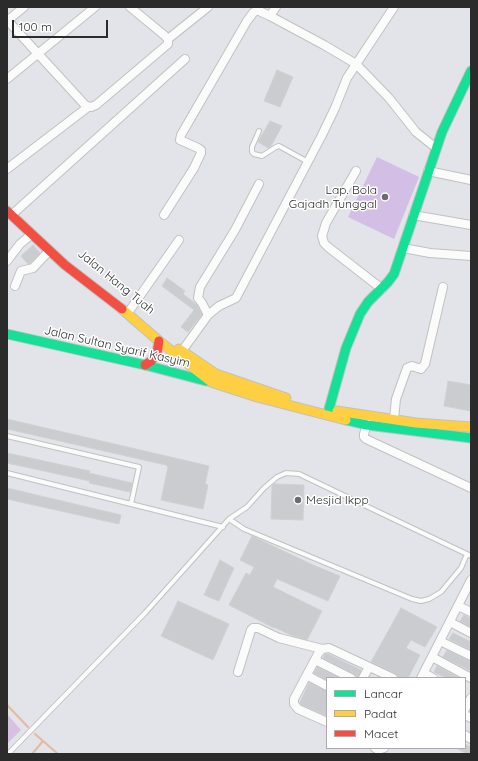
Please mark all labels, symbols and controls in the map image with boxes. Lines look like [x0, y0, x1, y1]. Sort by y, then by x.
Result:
scale bar [14, 12, 110, 38]
text: 100 m [19, 19, 52, 34]
place label: Lap. Bola Gajadh Tunggal [289, 183, 377, 211]
marker: Lap. Bola Gajadh Tunggal [380, 192, 390, 202]
street label: Jalan Hang Tuah [75, 247, 157, 317]
street label: Jalan Sultan Syarif Kasyim [43, 323, 191, 371]
place label: Mesjid Ikpp [306, 493, 369, 507]
marker: Mesjid Ikpp [293, 495, 303, 505]
legend [326, 677, 466, 749]
text: Lancar [364, 686, 403, 701]
text: Padat [364, 706, 397, 721]
text: Macet [364, 726, 398, 741]

